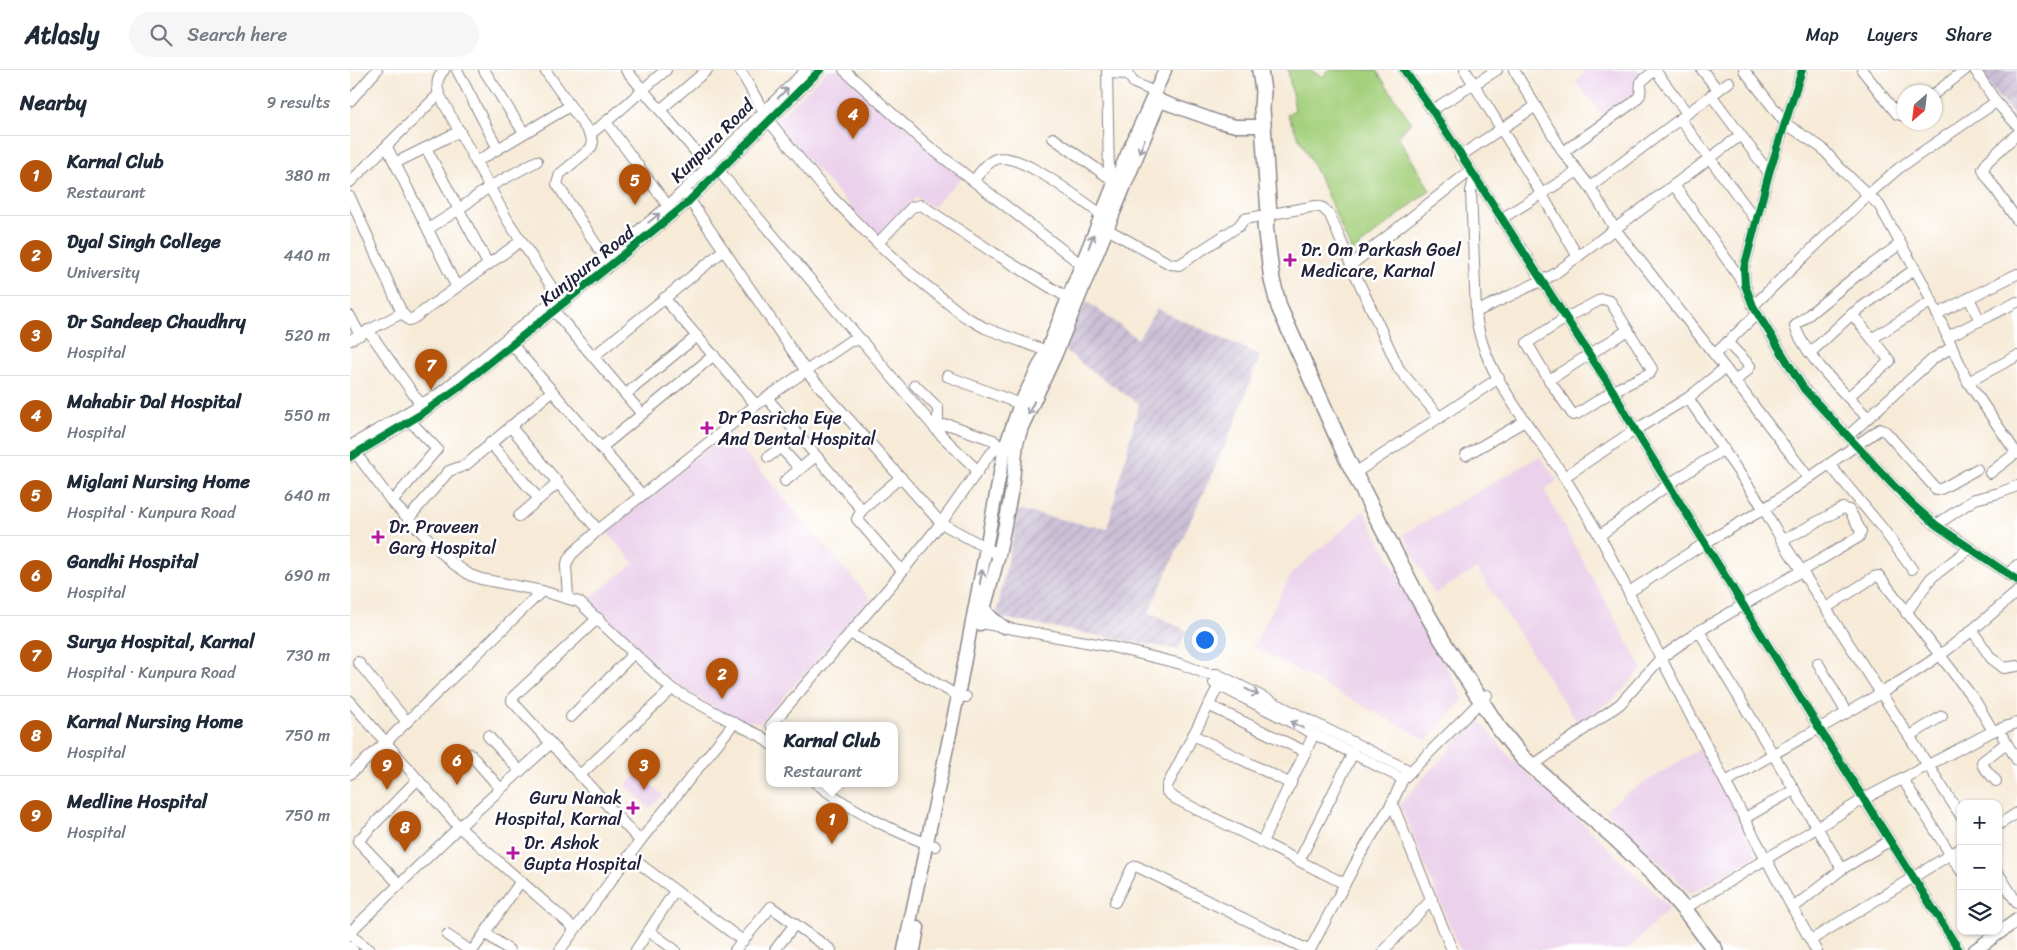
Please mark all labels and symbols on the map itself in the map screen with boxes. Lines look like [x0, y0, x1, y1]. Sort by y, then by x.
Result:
north arrow [1897, 85, 1942, 130]
one-way arrow [777, 87, 789, 99]
street label: Kunpura Road [662, 90, 763, 191]
pin: 4 [837, 98, 869, 139]
one-way arrow [1137, 138, 1147, 153]
pin: 5 [619, 164, 651, 205]
one-way arrow [647, 213, 660, 224]
street label: Kunjpura Road [532, 216, 643, 315]
one-way arrow [1087, 234, 1096, 249]
place label: Dr. Om Parkash Goel Medicare, Karnal [1301, 234, 1462, 287]
marker: Dr. Om Parkash Goel Medicare, Karnal [1283, 253, 1297, 267]
pin: 7 [415, 349, 447, 390]
one-way arrow [1026, 400, 1035, 415]
place label: Dr Pasricha Eye And Dental Hospital [717, 402, 877, 455]
marker: Dr Pasricha Eye And Dental Hospital [700, 421, 714, 435]
place label: Dr. Praveen Garg Hospital [389, 511, 497, 564]
marker: Dr. Praveen Garg Hospital [371, 530, 385, 544]
one-way arrow [977, 569, 987, 585]
your location [1192, 627, 1218, 653]
pin: 2 [706, 658, 738, 699]
one-way arrow [1244, 687, 1259, 697]
one-way arrow [1290, 720, 1305, 730]
pin: 6 [441, 744, 473, 785]
pin: 9 [371, 749, 403, 790]
pin: 3 [628, 749, 660, 790]
place label: Guru Nanak Hospital, Karnal [495, 782, 623, 835]
marker: Guru Nanak Hospital, Karnal [626, 801, 640, 815]
pin: 1 [816, 803, 848, 844]
pin: 8 [389, 811, 421, 852]
place label: Dr. Ashok Gupta Hospital [524, 827, 642, 880]
marker: Dr. Ashok Gupta Hospital [506, 846, 520, 860]

